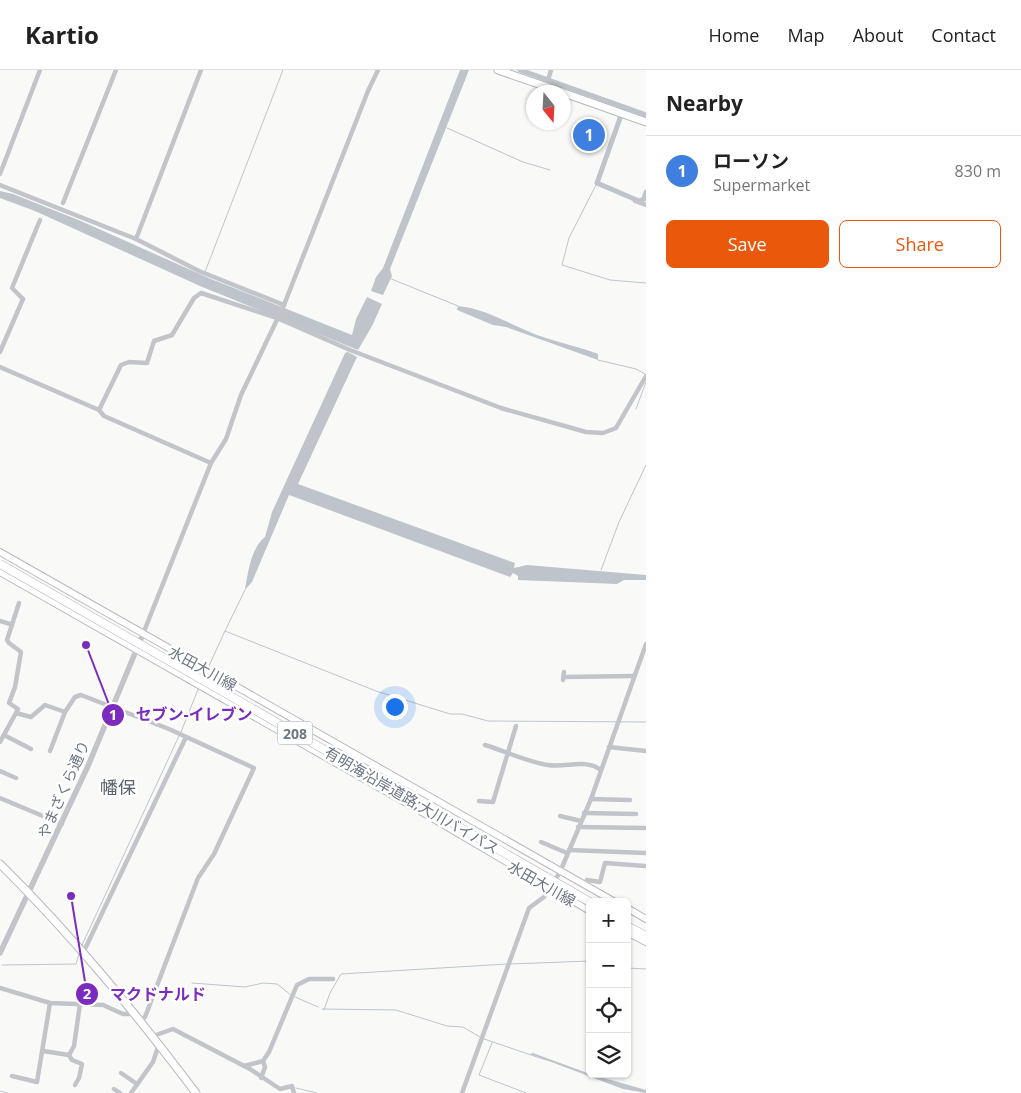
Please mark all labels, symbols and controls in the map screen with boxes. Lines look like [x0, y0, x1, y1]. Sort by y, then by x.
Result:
text: Kartio [25, 18, 99, 51]
text: Home [709, 23, 759, 47]
text: Map [787, 23, 825, 47]
text: About [853, 23, 903, 47]
text: Contact [931, 23, 996, 47]
north arrow [526, 85, 571, 130]
text: Nearby [666, 89, 743, 117]
pin: 1 [573, 116, 605, 154]
text: ローソン [713, 148, 789, 174]
text: 1 [677, 160, 687, 182]
text: 830 m [955, 160, 1001, 182]
text: Supermarket [713, 174, 810, 196]
button: Save [666, 220, 829, 268]
button: Share [839, 220, 1001, 268]
street label: 水田大川線 [165, 641, 241, 695]
your location [382, 694, 408, 720]
callout: セブン-イレブン [101, 699, 263, 730]
text: セブン-イレブン [135, 703, 253, 725]
text: 1 [109, 704, 117, 724]
road number: 208 [278, 721, 312, 744]
street label: やまざくら通り [33, 737, 93, 841]
street label: 有明海沿岸道路;大川バイパス [321, 742, 503, 858]
district label: 幡保 [100, 775, 136, 799]
street label: 水田大川線 [505, 856, 579, 910]
map controls [586, 898, 631, 1078]
button: + [586, 898, 631, 943]
button: − [586, 943, 631, 988]
callout: マクドナルド [75, 979, 216, 1010]
text: 2 [83, 983, 92, 1003]
text: マクドナルド [110, 983, 206, 1005]
button: locate [586, 988, 631, 1033]
button: layers [586, 1033, 631, 1078]

